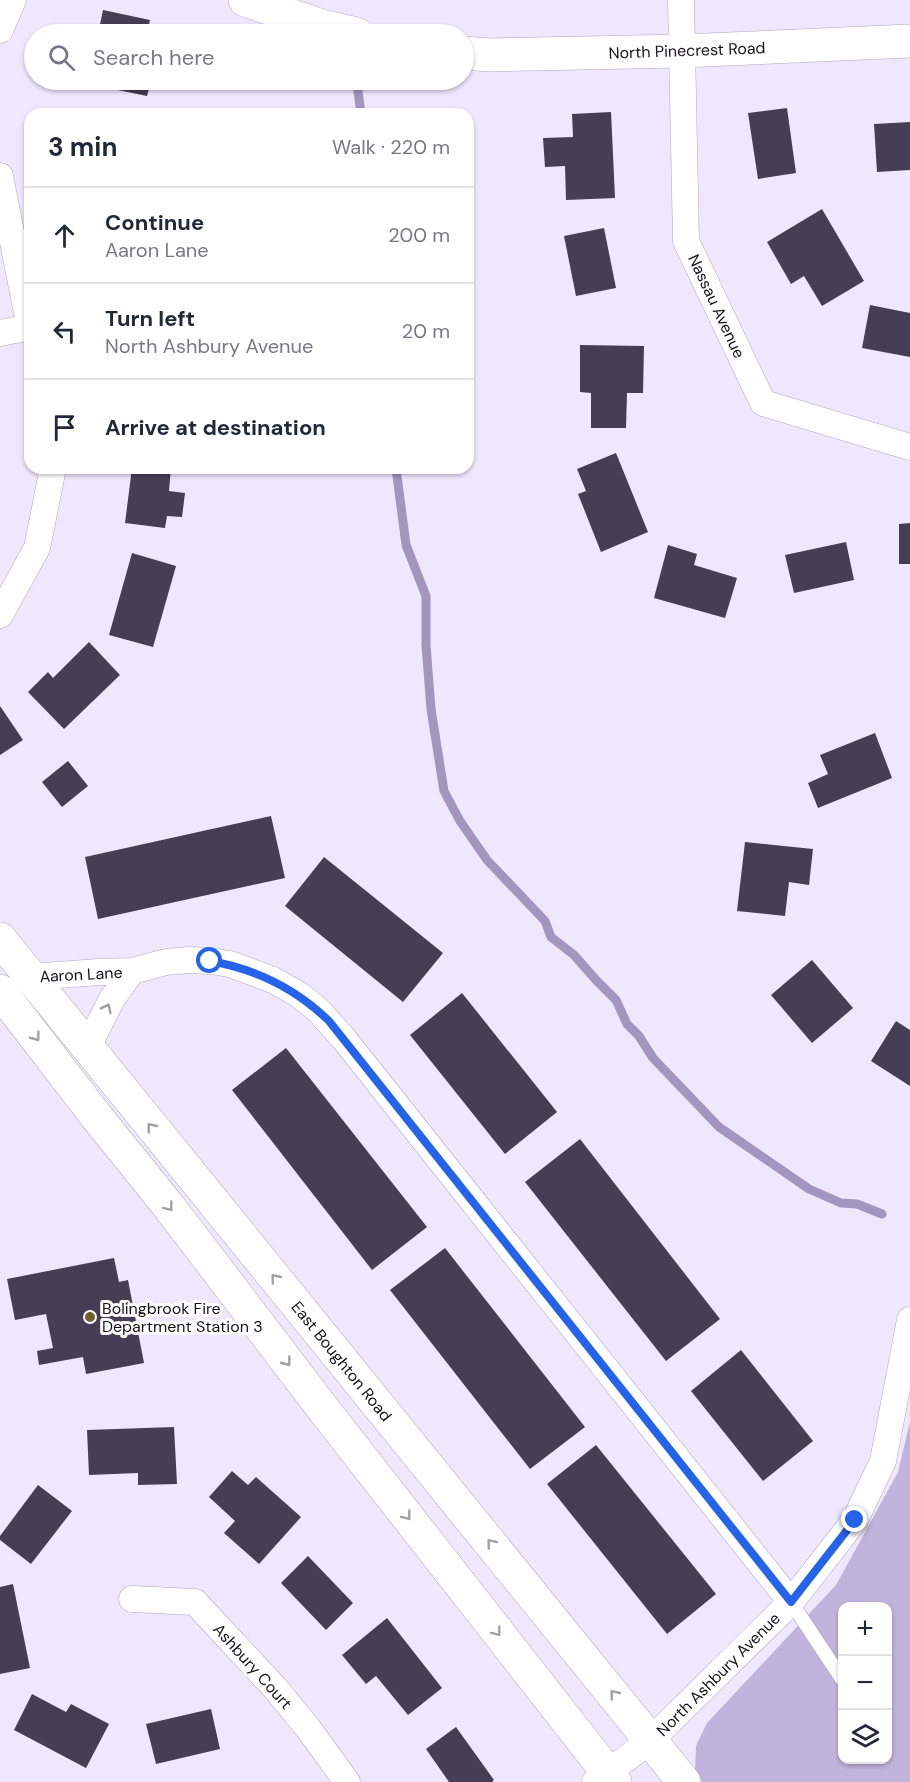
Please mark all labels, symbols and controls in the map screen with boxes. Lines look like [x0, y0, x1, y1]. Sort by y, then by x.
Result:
search box [24, 24, 474, 90]
street label: North Pinecrest Road [608, 37, 766, 64]
icon: search [45, 41, 78, 74]
text: Search here [93, 43, 214, 72]
text: 3 min [48, 130, 117, 164]
text: Walk · 220 m [332, 134, 450, 160]
text: Continue [105, 208, 204, 237]
icon: ahead [48, 219, 81, 252]
text: 200 m [388, 222, 450, 248]
text: Aaron Lane [105, 237, 209, 263]
street label: Nassau Avenue [683, 251, 750, 362]
text: Turn left [105, 304, 195, 333]
icon: left [48, 315, 81, 348]
text: 20 m [402, 318, 450, 344]
text: North Ashbury Avenue [105, 333, 313, 359]
icon: arrive [48, 411, 81, 444]
text: Arrive at destination [105, 413, 326, 442]
route start [196, 947, 222, 973]
street label: Aaron Lane [39, 962, 123, 987]
one-way arrow [100, 1004, 111, 1015]
one-way arrow [28, 1031, 39, 1042]
one-way arrow [148, 1123, 159, 1134]
one-way arrow [161, 1200, 172, 1211]
one-way arrow [271, 1274, 282, 1285]
street label: East Boughton Road [287, 1297, 397, 1426]
place label: Bolingbrook Fire Department Station 3 [102, 1298, 263, 1337]
marker: Bolingbrook Fire Department Station 3 [83, 1310, 97, 1324]
one-way arrow [280, 1356, 291, 1367]
route end [841, 1506, 867, 1532]
one-way arrow [400, 1509, 411, 1520]
one-way arrow [487, 1539, 498, 1550]
map controls [838, 1602, 892, 1764]
button: + [838, 1602, 892, 1656]
street label: North Ashbury Avenue [652, 1608, 785, 1741]
street label: Ashbury Court [209, 1619, 297, 1714]
one-way arrow [490, 1625, 501, 1636]
button: − [838, 1656, 892, 1710]
one-way arrow [611, 1690, 622, 1701]
button: layers [838, 1710, 892, 1764]

